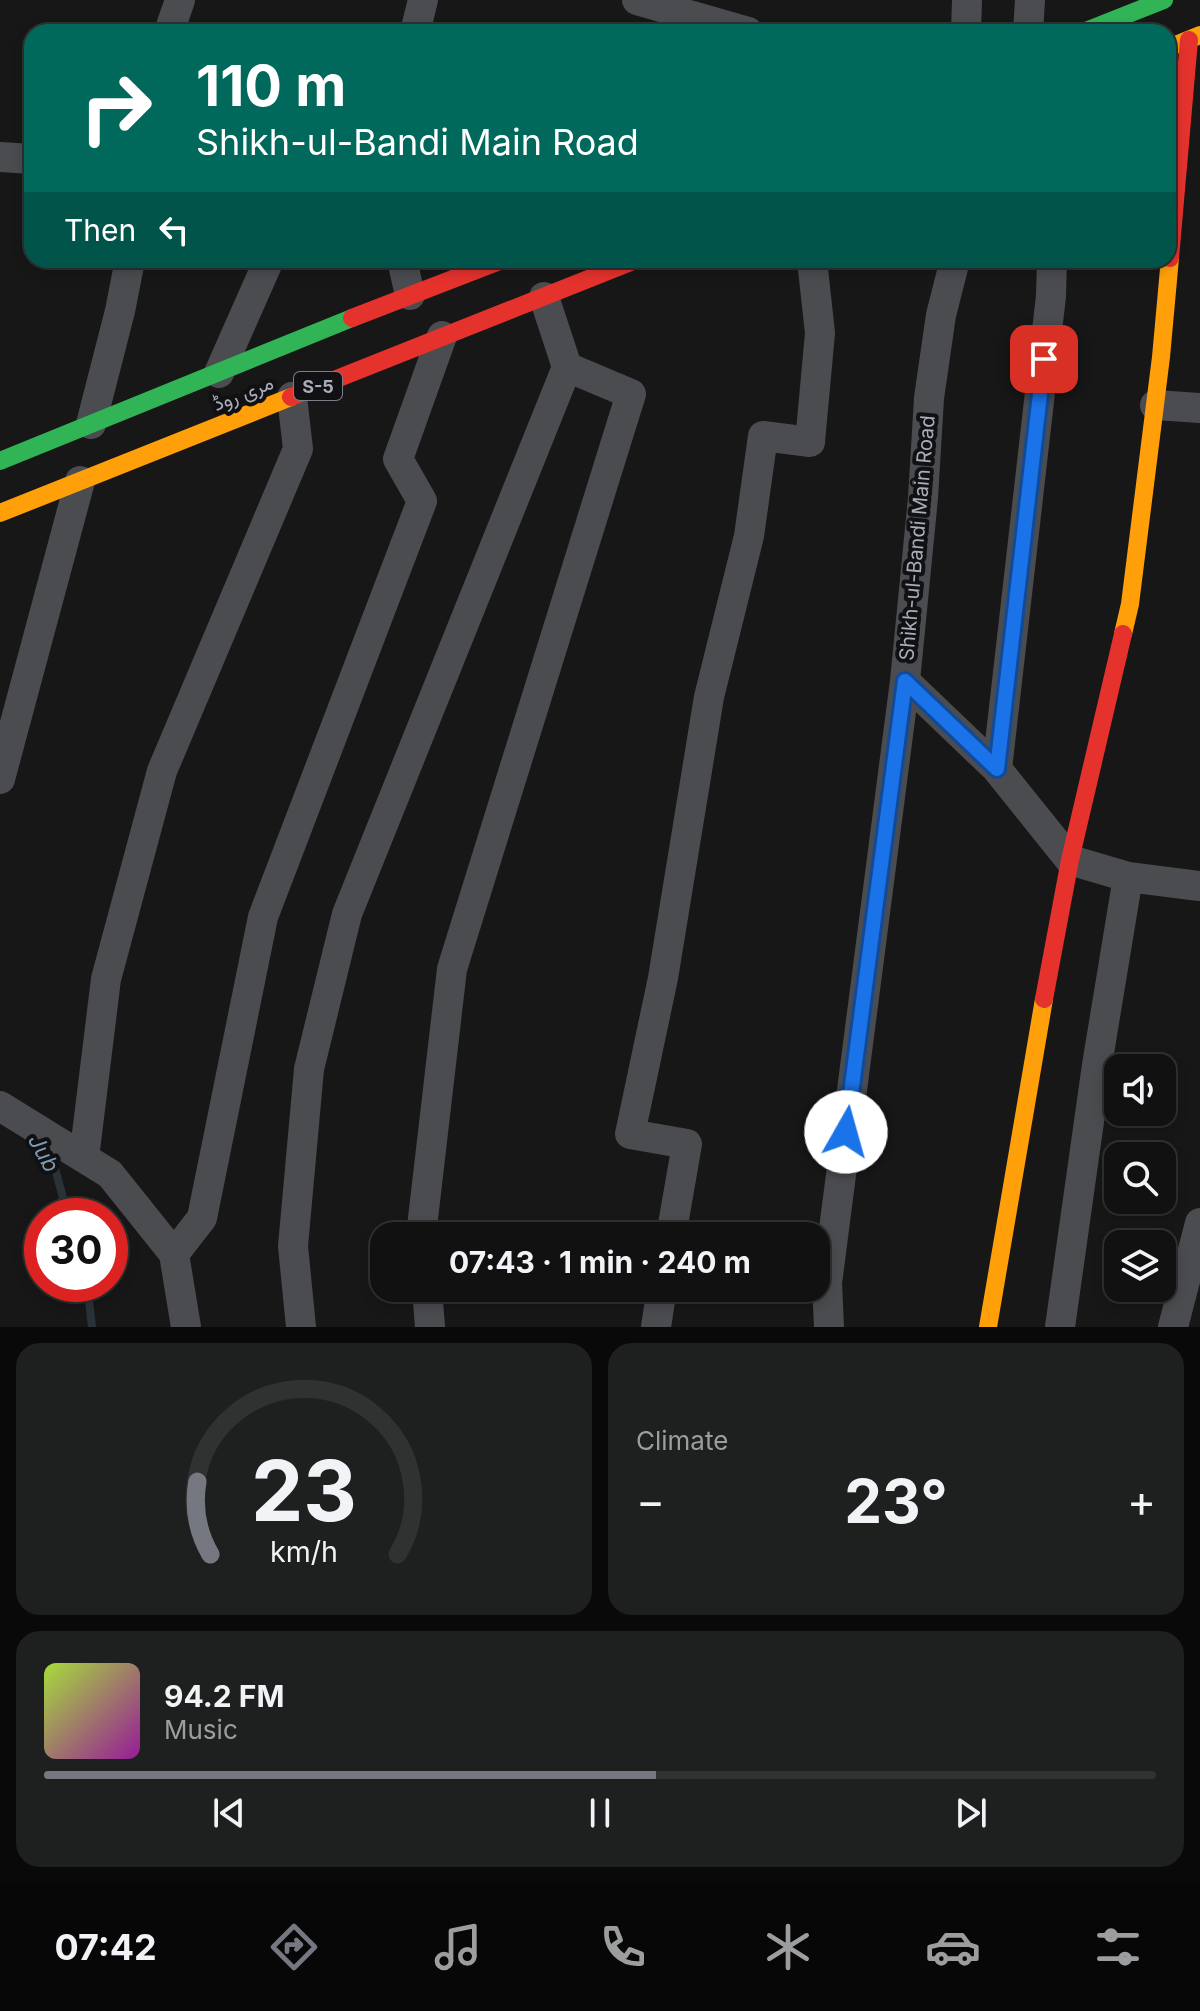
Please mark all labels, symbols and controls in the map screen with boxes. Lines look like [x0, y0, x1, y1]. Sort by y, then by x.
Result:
text: 110 m [196, 52, 346, 120]
icon: right [64, 56, 168, 160]
text: Shikh-ul-Bandi Main Road [196, 120, 639, 164]
icon: left [152, 208, 196, 252]
text: Then [64, 212, 136, 248]
pin [1010, 325, 1078, 393]
icon: arrive [1022, 337, 1066, 381]
street label: مری روڈ [209, 370, 277, 417]
road number: S-5 [294, 372, 342, 400]
street label: Shikh-ul-Bandi Main Road [894, 414, 940, 662]
map controls [1104, 1054, 1176, 1302]
button: sound [1104, 1054, 1176, 1126]
position arrow [804, 1090, 888, 1174]
water label: Jub [23, 1130, 65, 1176]
button: search [1104, 1142, 1176, 1214]
speed limit sign: 30 [24, 1198, 128, 1302]
button: layers [1104, 1230, 1176, 1302]
text: 07:43 · 1 min · 240 m [449, 1244, 751, 1280]
text: Climate [636, 1425, 728, 1456]
text: 23 [251, 1440, 357, 1541]
text: 23° [844, 1465, 948, 1537]
text: − [636, 1474, 665, 1528]
text: + [1127, 1474, 1156, 1528]
text: km/h [270, 1534, 338, 1569]
text: 94.2 FM [164, 1678, 284, 1714]
text: Music [164, 1714, 238, 1745]
icon: previous [207, 1791, 251, 1835]
icon: pause [578, 1791, 622, 1835]
icon: next [949, 1791, 993, 1835]
icon: directions [266, 1919, 322, 1975]
icon: music [430, 1919, 486, 1975]
icon: phone [595, 1919, 651, 1975]
icon: climate [760, 1919, 816, 1975]
icon: car [925, 1919, 981, 1975]
icon: filters [1090, 1919, 1146, 1975]
text: 07:42 [54, 1925, 157, 1969]

